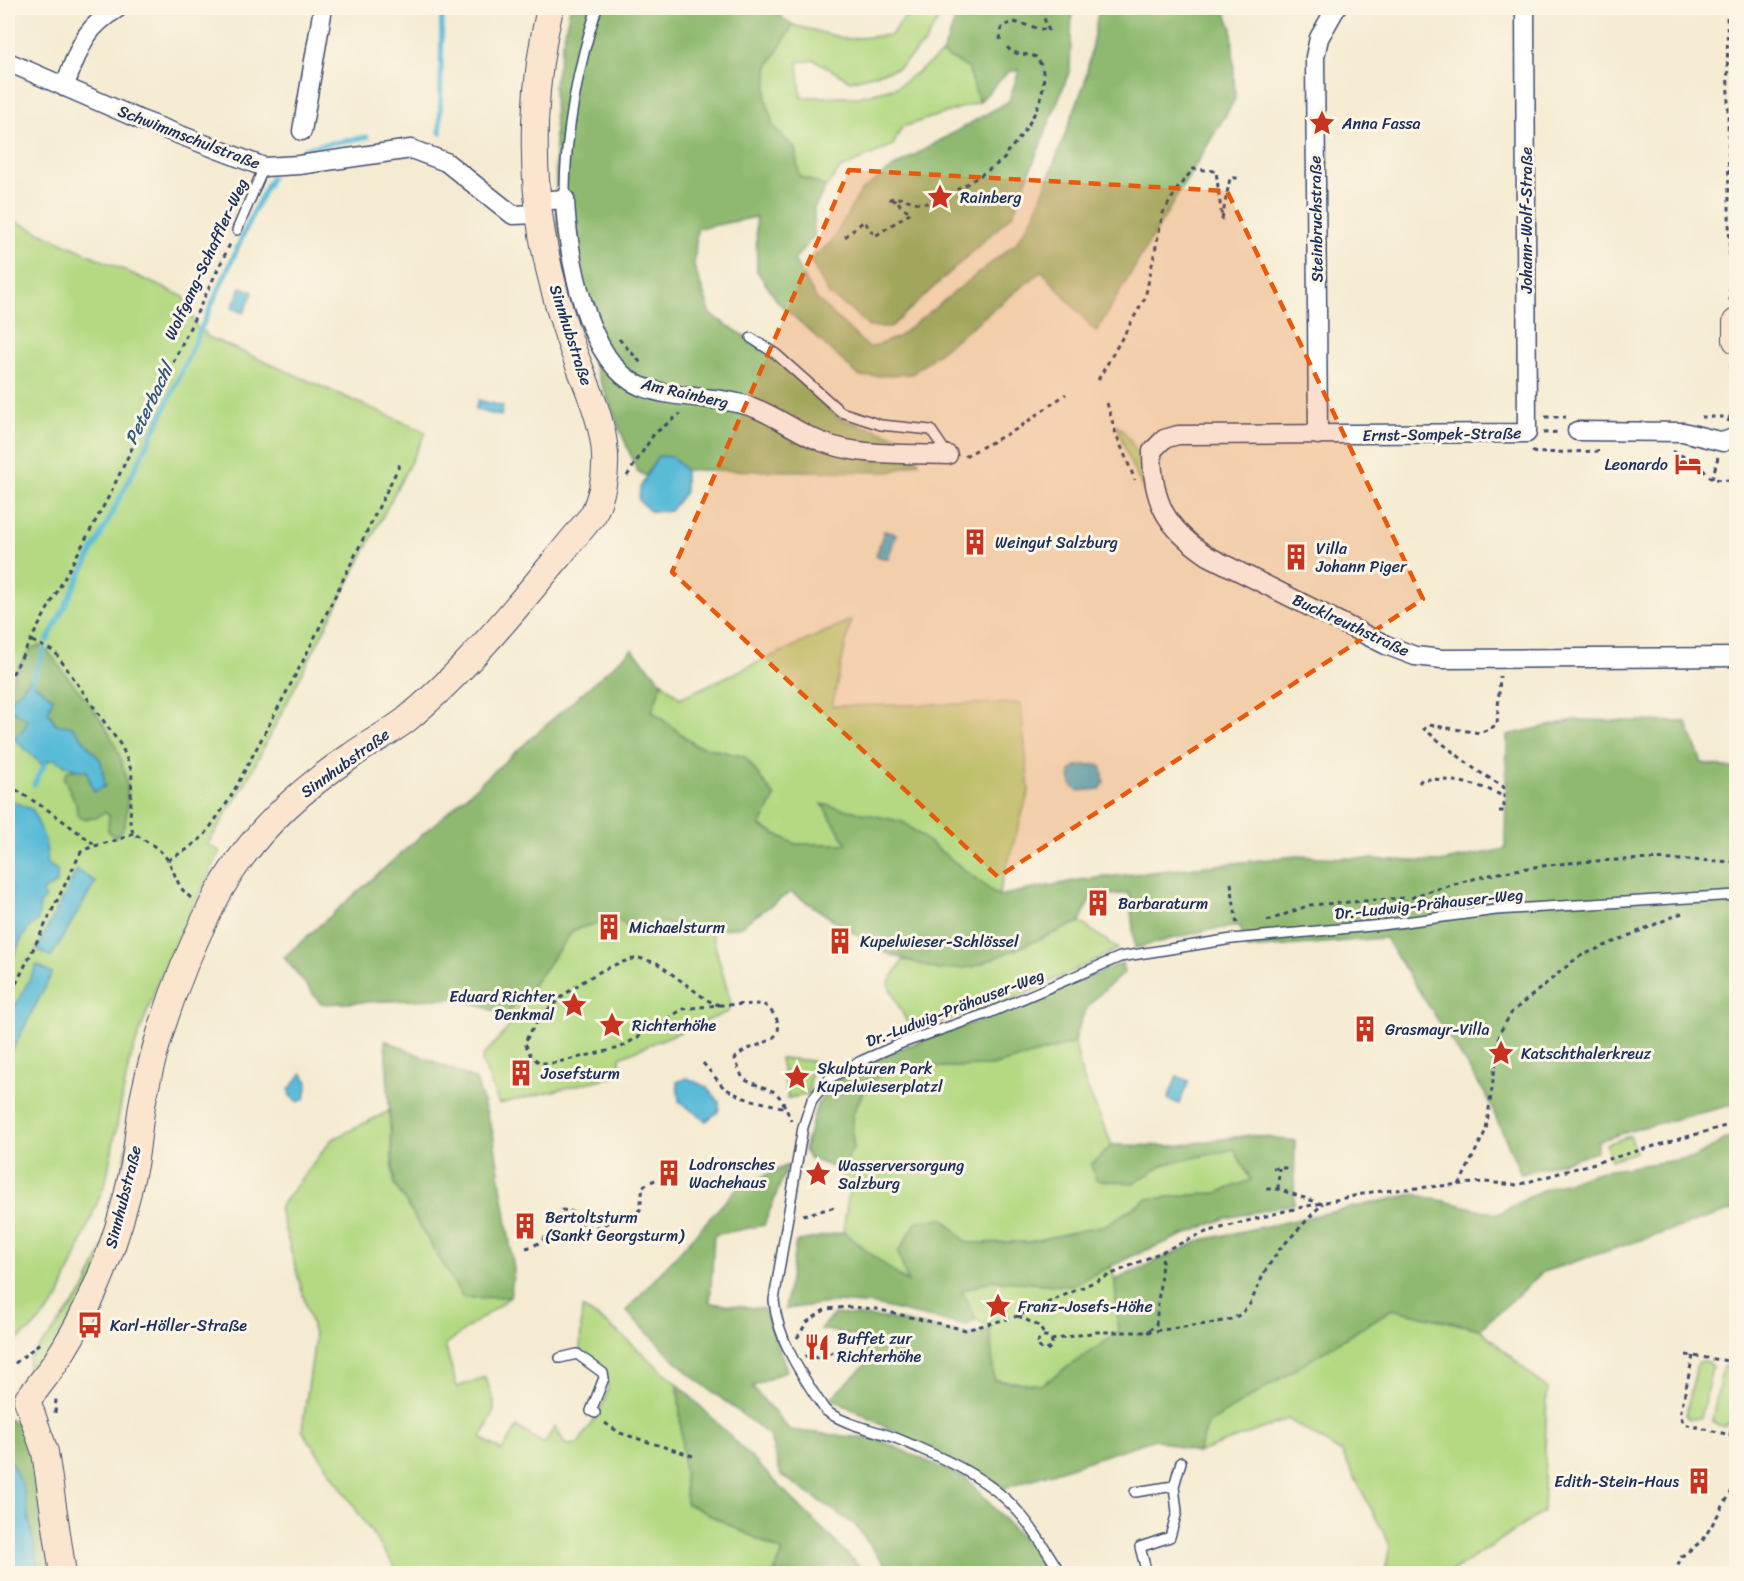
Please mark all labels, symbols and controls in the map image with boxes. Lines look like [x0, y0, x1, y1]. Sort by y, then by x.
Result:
street label: Schwimmschulstraße [113, 96, 265, 178]
place icon: Anna Fassa [1307, 108, 1337, 138]
place label: Anna Fassa [1341, 109, 1421, 138]
street label: Johann-Wolf-Straße [1512, 147, 1541, 294]
street label: Steinbruchstraße [1300, 155, 1332, 283]
street label: Wolfgang-Schaffler-Weg [156, 173, 256, 345]
place icon: Rainberg [925, 182, 955, 212]
place label: Rainberg [960, 183, 1022, 212]
street label: Sinnhubstraße [541, 281, 601, 389]
water label: Peterbachl [116, 354, 184, 450]
street label: Am Rainberg [638, 369, 731, 417]
street label: Ernst-Sompek-Straße [1362, 418, 1522, 450]
hotel icon: Leonardo [1673, 449, 1703, 479]
place label: Leonardo [1604, 450, 1668, 479]
building icon: Weingut Salzburg [960, 527, 990, 557]
place label: Weingut Salzburg [995, 528, 1118, 557]
place label: Villa Johann Piger [1315, 534, 1408, 581]
building icon: Villa Johann Piger [1281, 542, 1311, 572]
street label: Bucklreuthstraße [1287, 585, 1415, 665]
street label: Sinnhubstraße [294, 720, 396, 806]
street label: Dr.-Ludwig-Prähauser-Weg [1333, 880, 1525, 928]
building icon: Barbaraturm [1083, 888, 1113, 918]
place label: Barbaraturm [1118, 889, 1208, 918]
building icon: Michaelsturm [594, 912, 624, 942]
place label: Michaelsturm [629, 913, 725, 942]
building icon: Kupelwieser-Schlössel [825, 926, 855, 956]
place label: Kupelwieser-Schlössel [860, 927, 1019, 956]
street label: Dr.-Ludwig-Prähauser-Weg [861, 961, 1049, 1055]
place label: Eduard Richter Denkmal [449, 982, 555, 1029]
place icon: Eduard Richter Denkmal [559, 990, 589, 1020]
place icon: Richterhöhe [597, 1010, 627, 1040]
place label: Richterhöhe [632, 1011, 717, 1040]
building icon: Grasmayr-Villa [1350, 1014, 1380, 1044]
place label: Grasmayr-Villa [1385, 1015, 1490, 1044]
place icon: Katschthalerkreuz [1486, 1038, 1516, 1068]
place label: Katschthalerkreuz [1521, 1039, 1652, 1068]
place label: Skulpturen Park Kupelwieserplatzl [817, 1054, 943, 1101]
building icon: Josefsturm [506, 1058, 536, 1088]
place label: Josefsturm [540, 1059, 620, 1088]
place icon: Skulpturen Park Kupelwieserplatzl [782, 1062, 812, 1092]
street label: Sinnhubstraße [96, 1142, 150, 1252]
place label: Lodronsches Wachehaus [689, 1150, 776, 1197]
place label: Wasserversorgung Salzburg [838, 1151, 964, 1198]
building icon: Lodronsches Wachehaus [654, 1158, 684, 1188]
place icon: Wasserversorgung Salzburg [803, 1159, 833, 1189]
place label: Bertoltsturm (Sankt Georgsturm) [545, 1203, 685, 1250]
building icon: Bertoltsturm (Sankt Georgsturm) [510, 1211, 540, 1241]
place icon: Franz-Josefs-Höhe [983, 1291, 1013, 1321]
place label: Franz-Josefs-Höhe [1018, 1292, 1153, 1321]
bus stop icon: Karl-Höller-Straße [75, 1310, 105, 1340]
place label: Karl-Höller-Straße [110, 1311, 247, 1340]
place label: Buffet zur Richterhöhe [837, 1324, 922, 1371]
restaurant icon: Buffet zur Richterhöhe [802, 1332, 832, 1362]
building icon: Edith-Stein-Haus [1684, 1466, 1714, 1496]
place label: Edith-Stein-Haus [1554, 1467, 1679, 1496]

